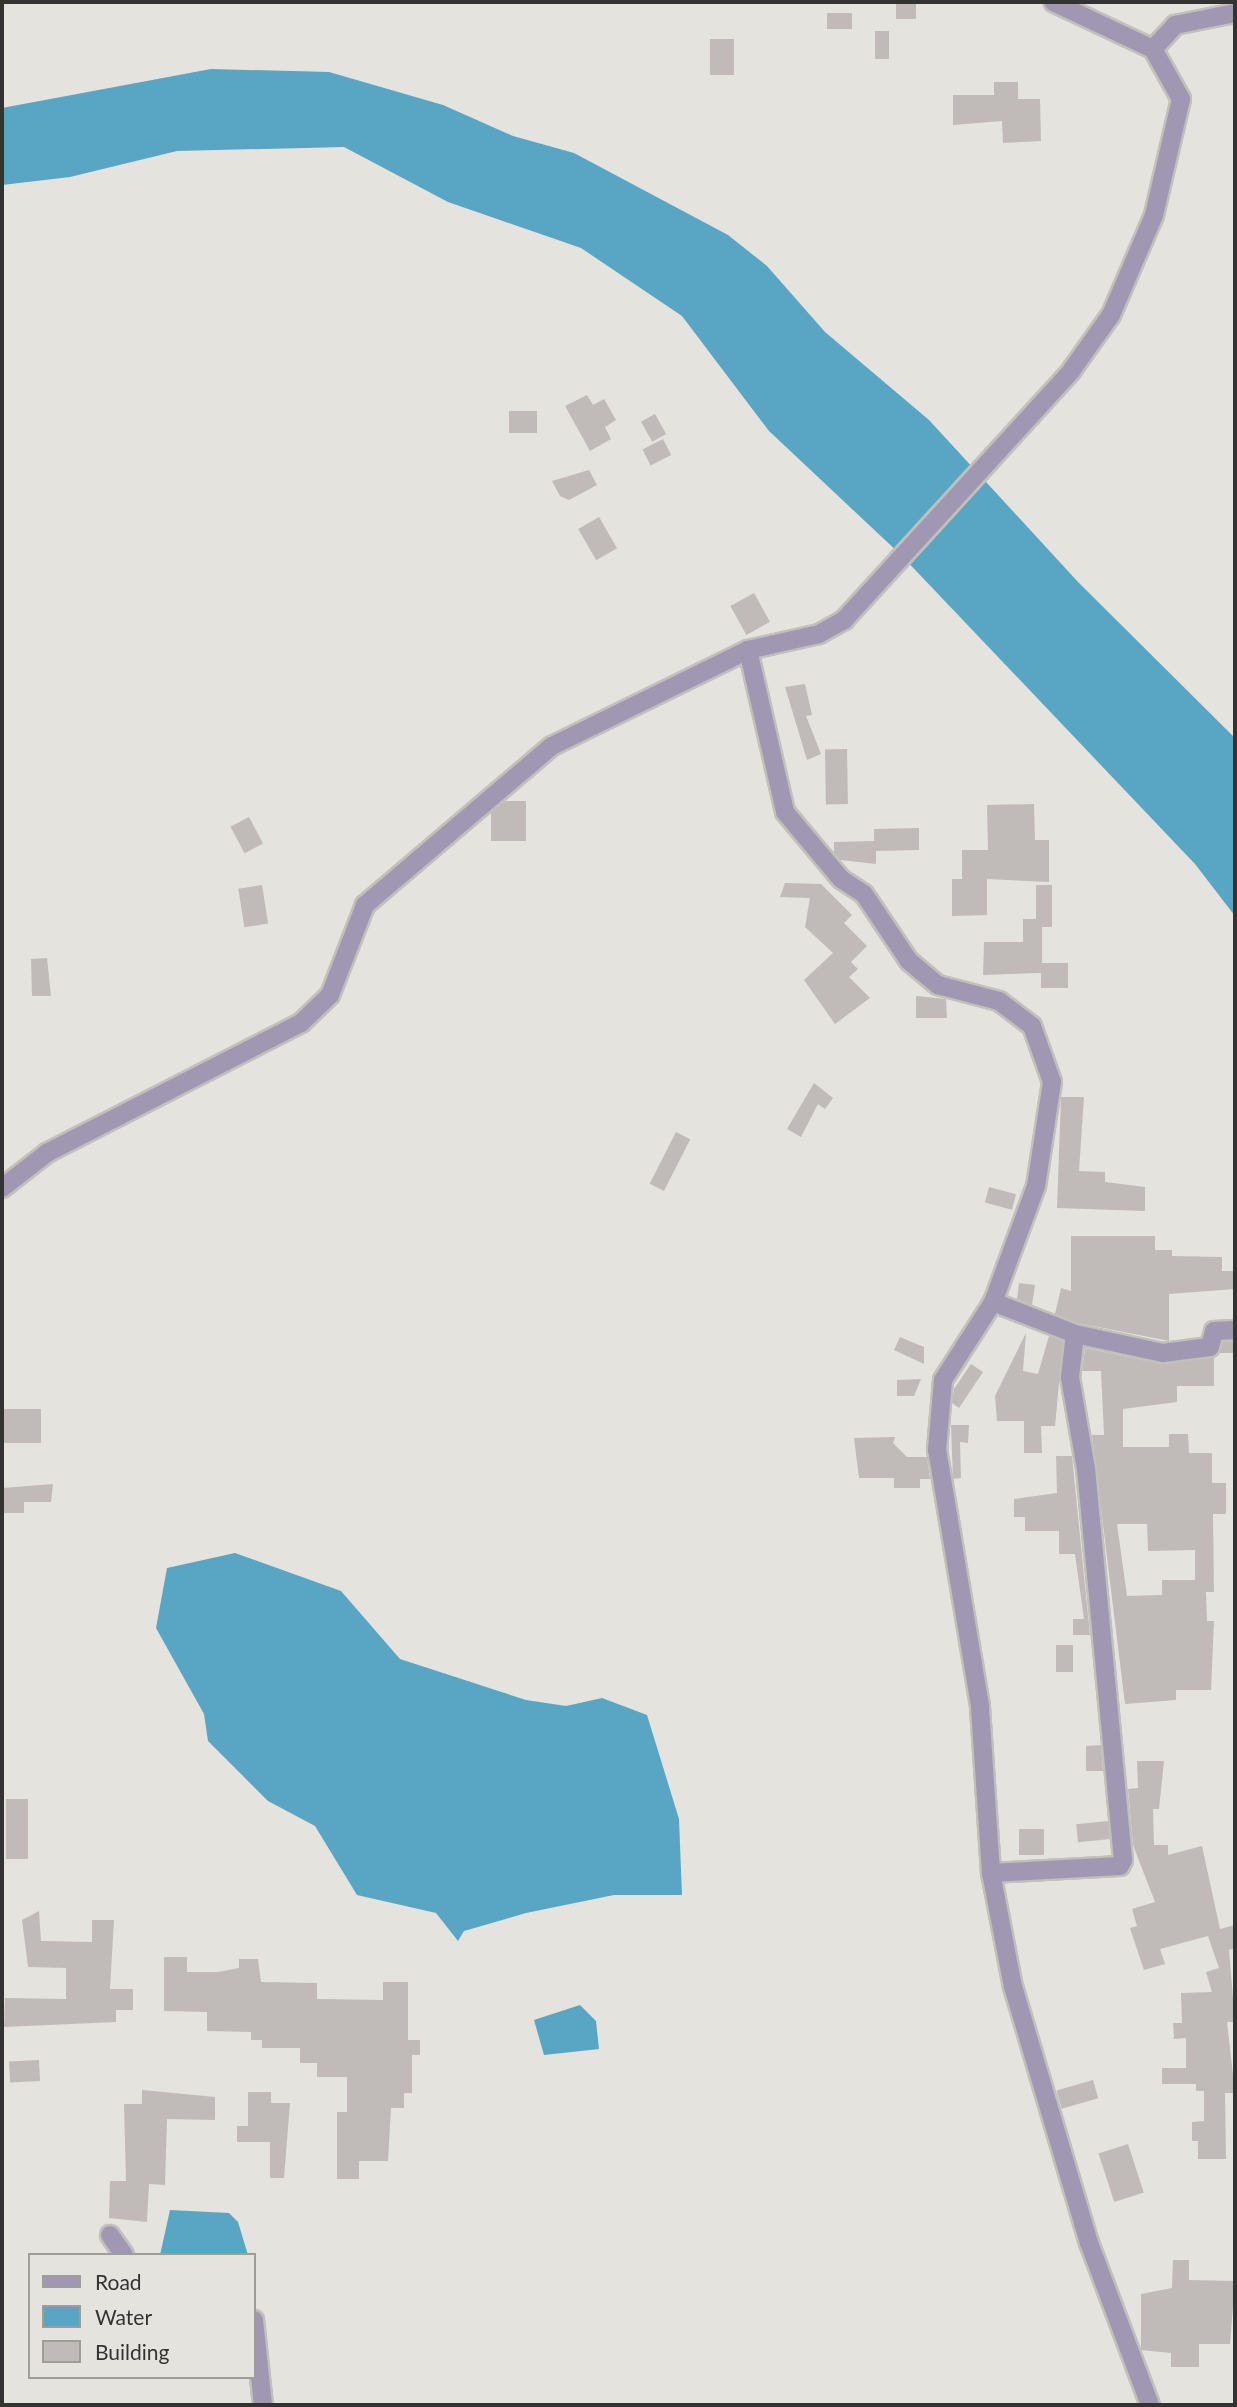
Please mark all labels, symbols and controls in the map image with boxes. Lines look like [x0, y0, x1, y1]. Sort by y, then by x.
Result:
legend [28, 2253, 256, 2379]
text: Road [95, 2269, 142, 2294]
text: Water [95, 2304, 152, 2329]
text: Building [95, 2339, 170, 2364]

